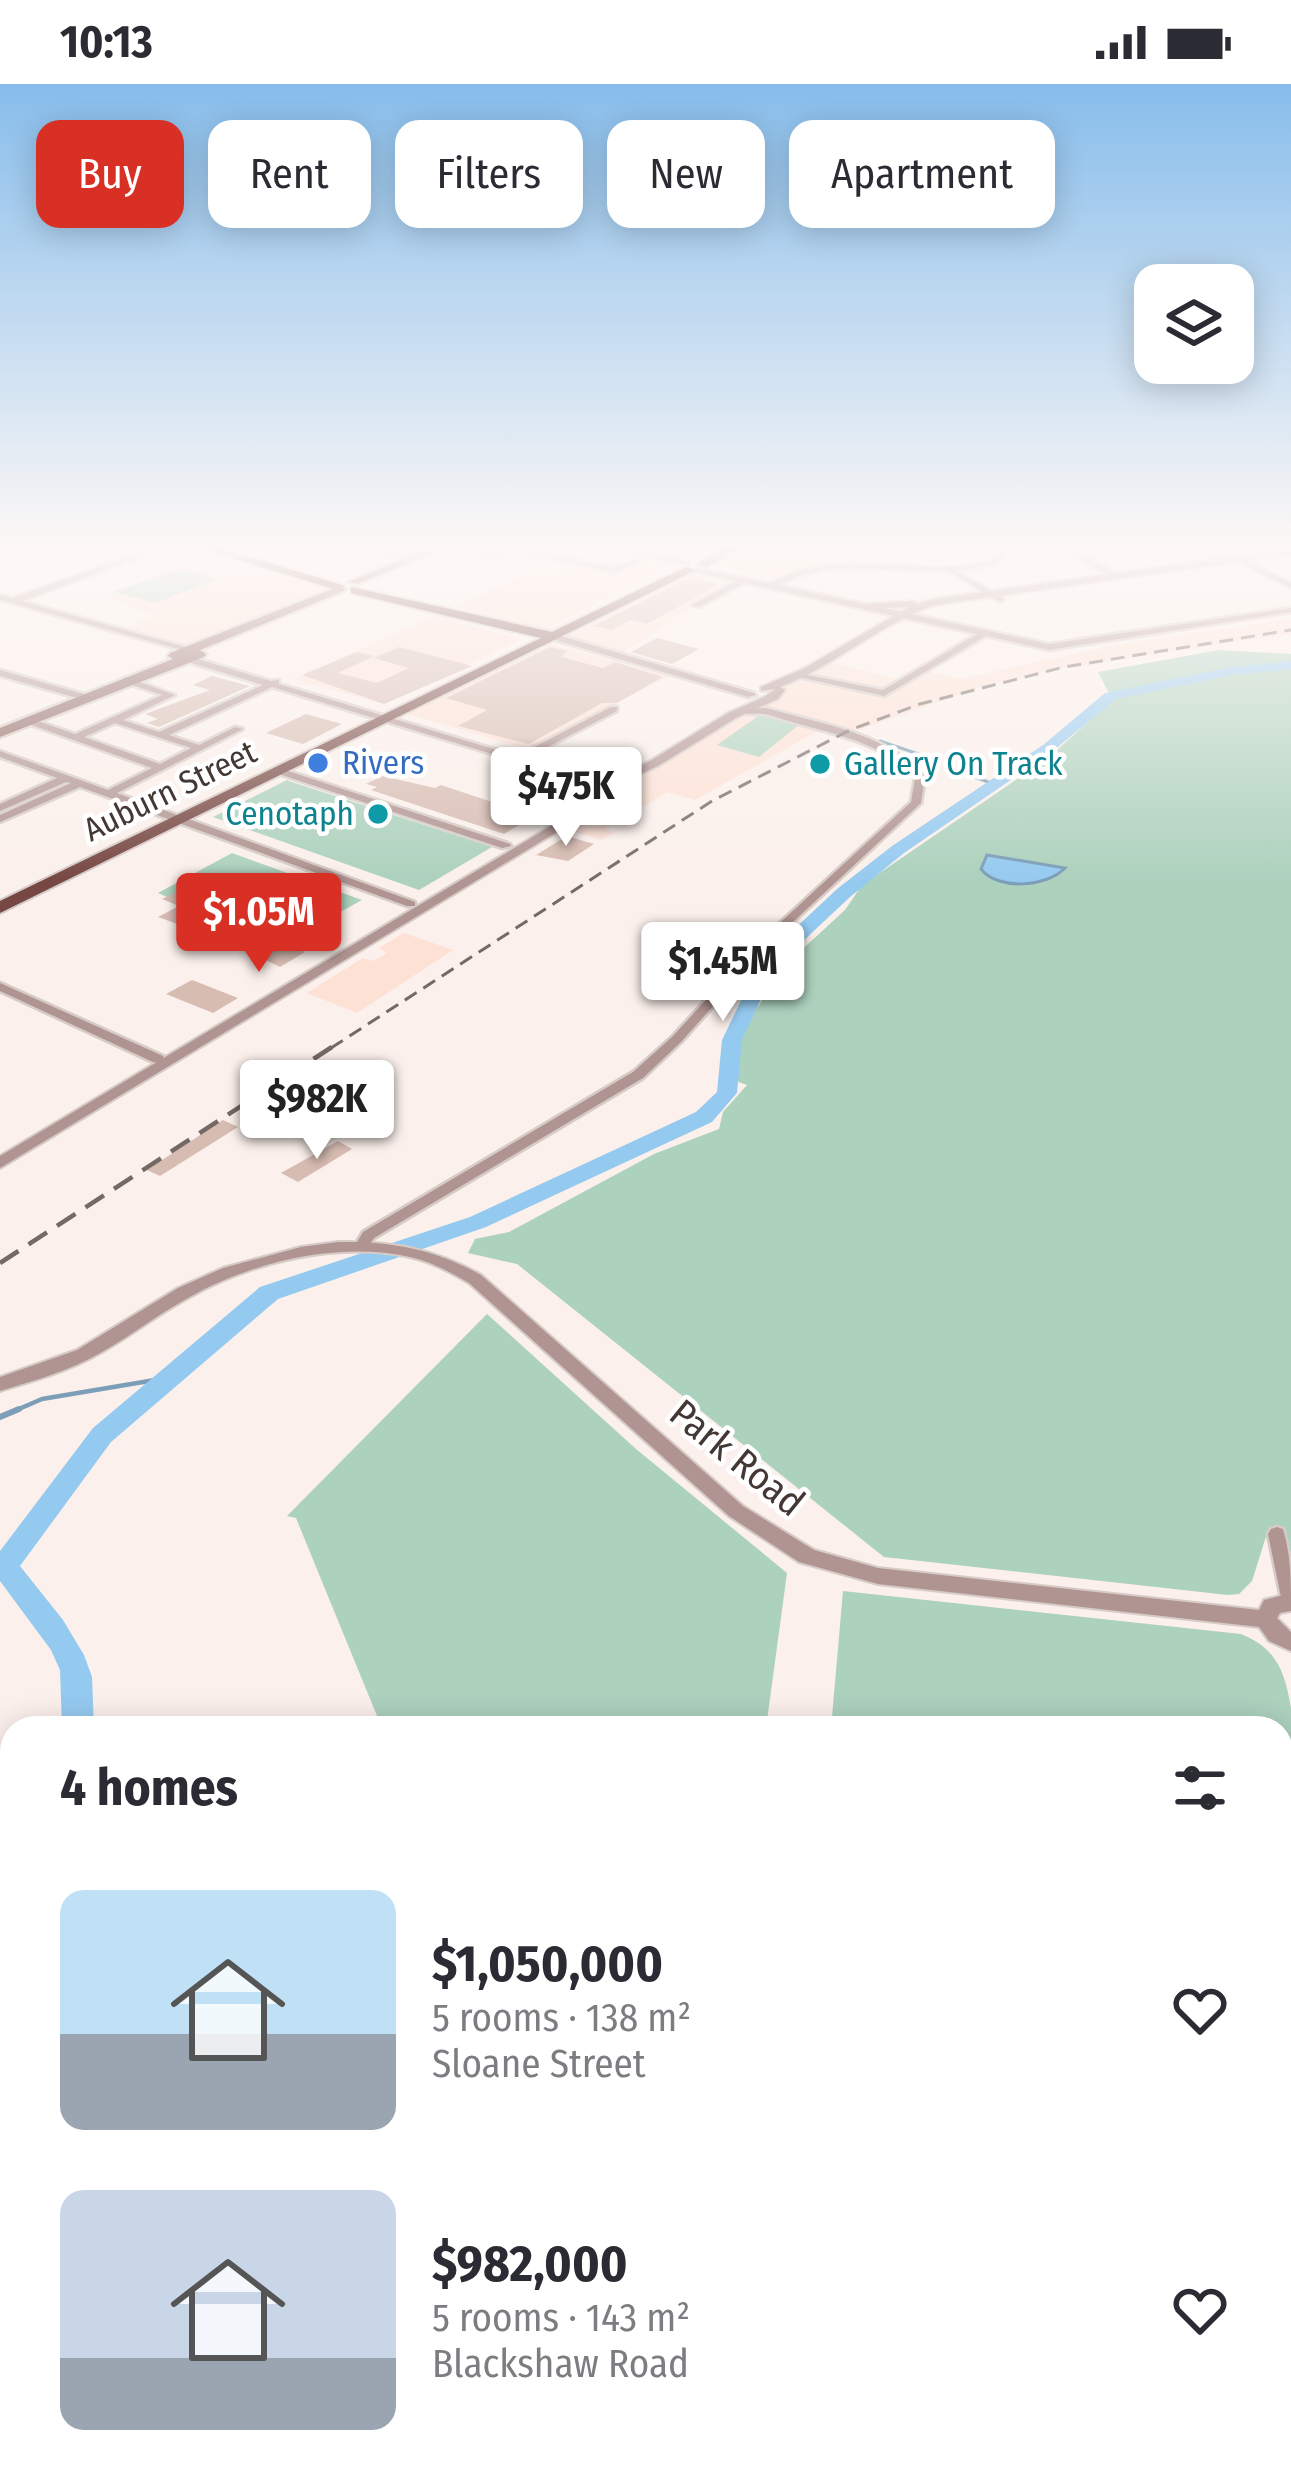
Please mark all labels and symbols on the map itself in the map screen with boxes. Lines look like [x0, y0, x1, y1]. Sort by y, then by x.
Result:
street label: Auburn Street [77, 732, 263, 850]
place label: Rivers [342, 743, 424, 783]
place label: Gallery On Track [844, 744, 1063, 784]
pin: $475K [482, 747, 650, 849]
marker: Rivers [305, 750, 331, 776]
marker: Gallery On Track [807, 751, 833, 777]
place label: Cenotaph [225, 794, 354, 834]
marker: Cenotaph [365, 801, 391, 827]
pin: $1.05M [161, 873, 357, 975]
pin: $1.45M [625, 922, 821, 1024]
pin: $982K [233, 1060, 401, 1162]
street label: Park Road [661, 1390, 813, 1526]

